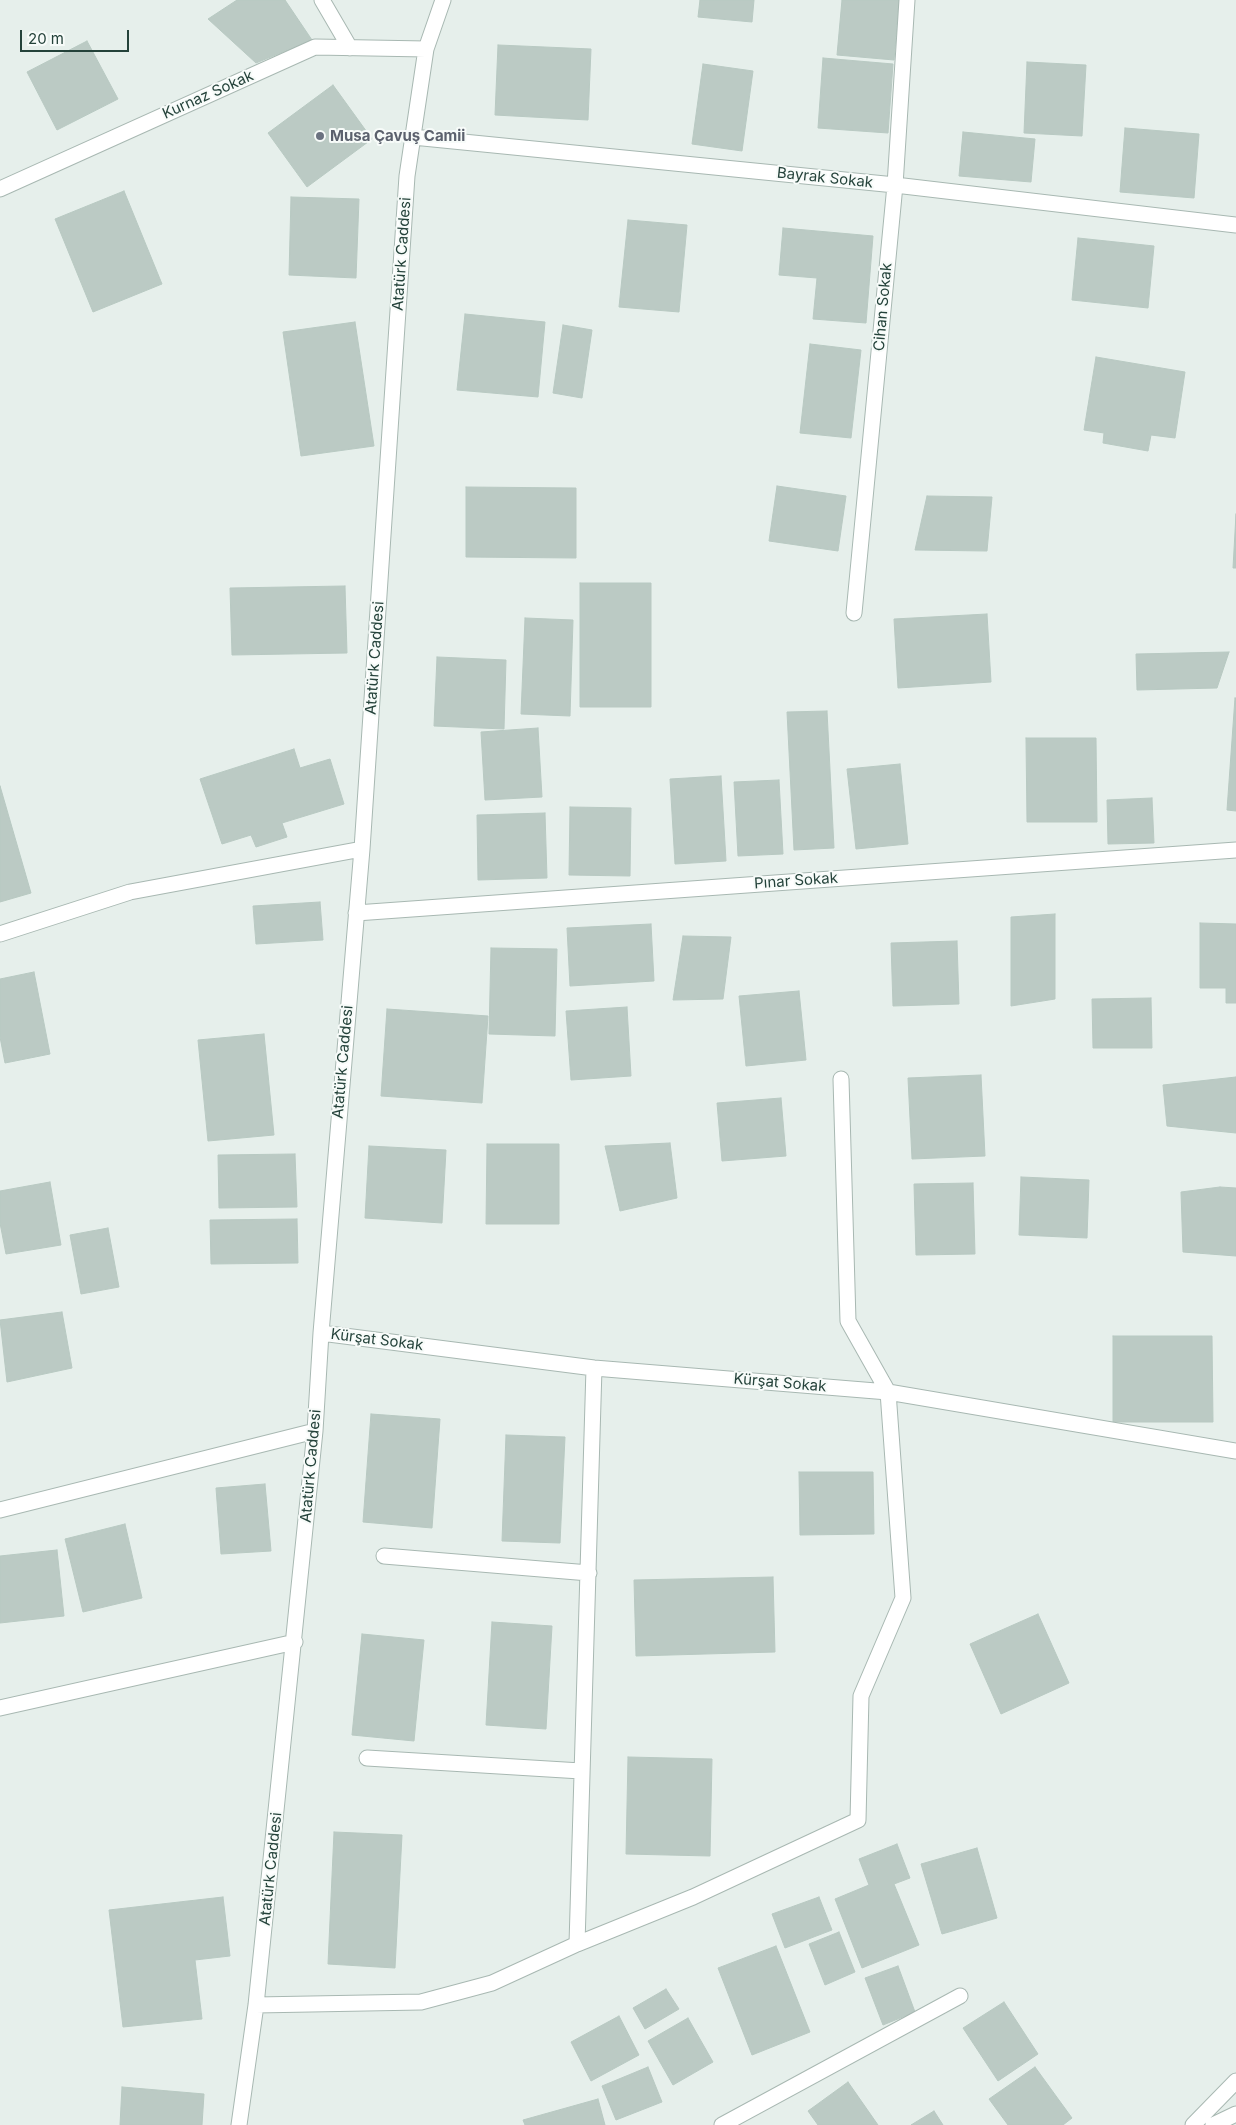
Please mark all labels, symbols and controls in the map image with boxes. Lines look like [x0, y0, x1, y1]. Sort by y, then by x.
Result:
scale bar [22, 20, 131, 52]
text: 20 m [28, 29, 64, 48]
street label: Kurnaz Sokak [160, 67, 256, 123]
place label: Musa Çavuş Camii [330, 127, 465, 145]
marker: Musa Çavuş Camii [314, 130, 326, 142]
street label: Bayrak Sokak [776, 164, 874, 192]
street label: Atatürk Caddesi [389, 197, 415, 311]
street label: Cihan Sokak [870, 262, 896, 352]
street label: Atatürk Caddesi [362, 601, 388, 715]
street label: Pınar Sokak [754, 869, 838, 893]
street label: Atatürk Caddesi [329, 1005, 357, 1119]
street label: Kürşat Sokak [330, 1325, 424, 1355]
street label: Kürşat Sokak [733, 1370, 827, 1396]
street label: Atatürk Caddesi [297, 1409, 325, 1523]
street label: Atatürk Caddesi [256, 1812, 286, 1926]

